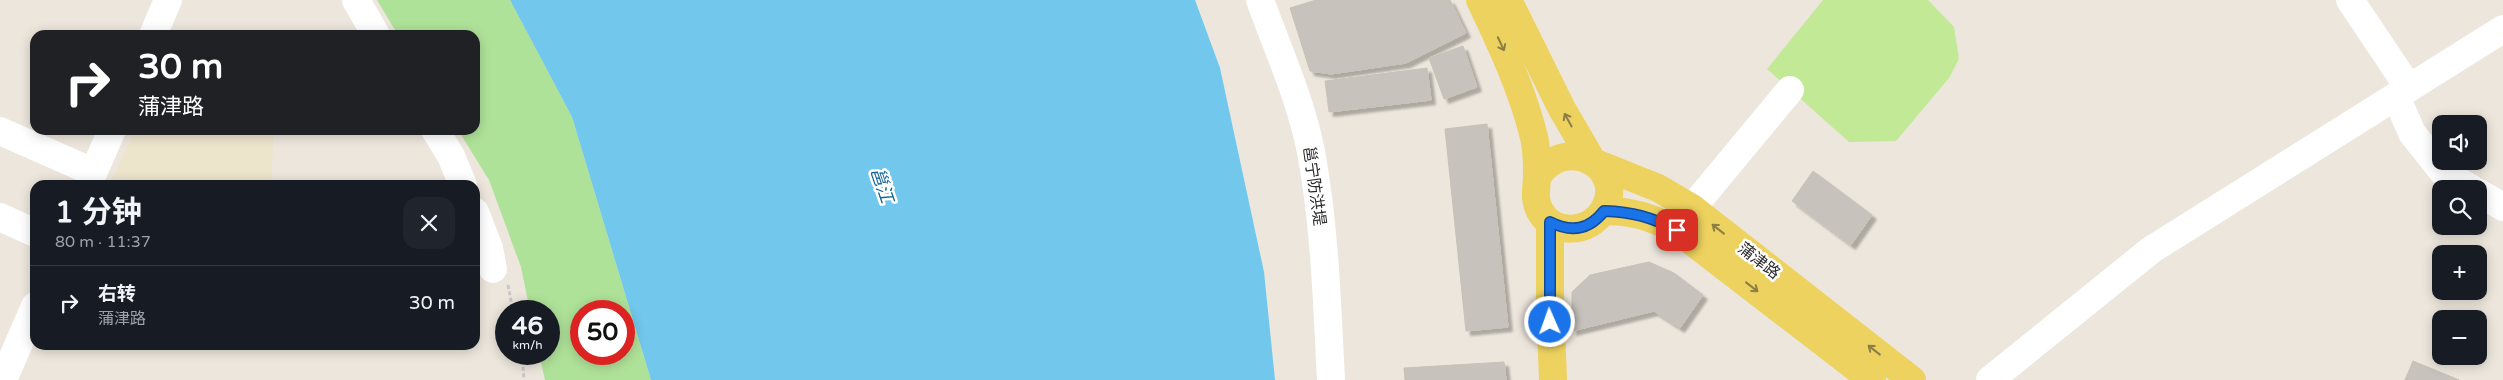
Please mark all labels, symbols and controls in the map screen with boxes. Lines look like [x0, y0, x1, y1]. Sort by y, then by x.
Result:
one-way arrow [1496, 36, 1506, 51]
text: 30 m [138, 46, 223, 88]
icon: right [55, 50, 120, 115]
text: 蒲津路 [138, 94, 204, 120]
one-way arrow [1563, 112, 1573, 127]
map controls [2432, 115, 2487, 365]
button: sound [2432, 115, 2487, 170]
street label: 邕宁防洪堤 [1299, 145, 1329, 227]
water label: 邕江 [866, 164, 899, 207]
button: search [2432, 180, 2487, 235]
text: 1 分钟 [55, 194, 142, 231]
button: close [403, 197, 455, 249]
pin [1656, 209, 1698, 251]
icon: arrive [1663, 216, 1691, 244]
one-way arrow [1711, 224, 1725, 234]
text: 80 m · 11:37 [55, 232, 151, 252]
street label: 蒲津路 [1734, 238, 1784, 284]
button: + [2432, 245, 2487, 300]
one-way arrow [1745, 282, 1759, 292]
text: 右转 [98, 283, 136, 305]
icon: right [55, 289, 83, 317]
text: 30 m [409, 292, 455, 314]
position arrow [1523, 295, 1575, 347]
speed limit sign: 50 [570, 300, 635, 365]
text: 蒲津路 [98, 309, 146, 329]
button: − [2432, 310, 2487, 365]
text: 46 [512, 311, 543, 341]
text: km/h [512, 338, 543, 352]
one-way arrow [1867, 345, 1881, 355]

